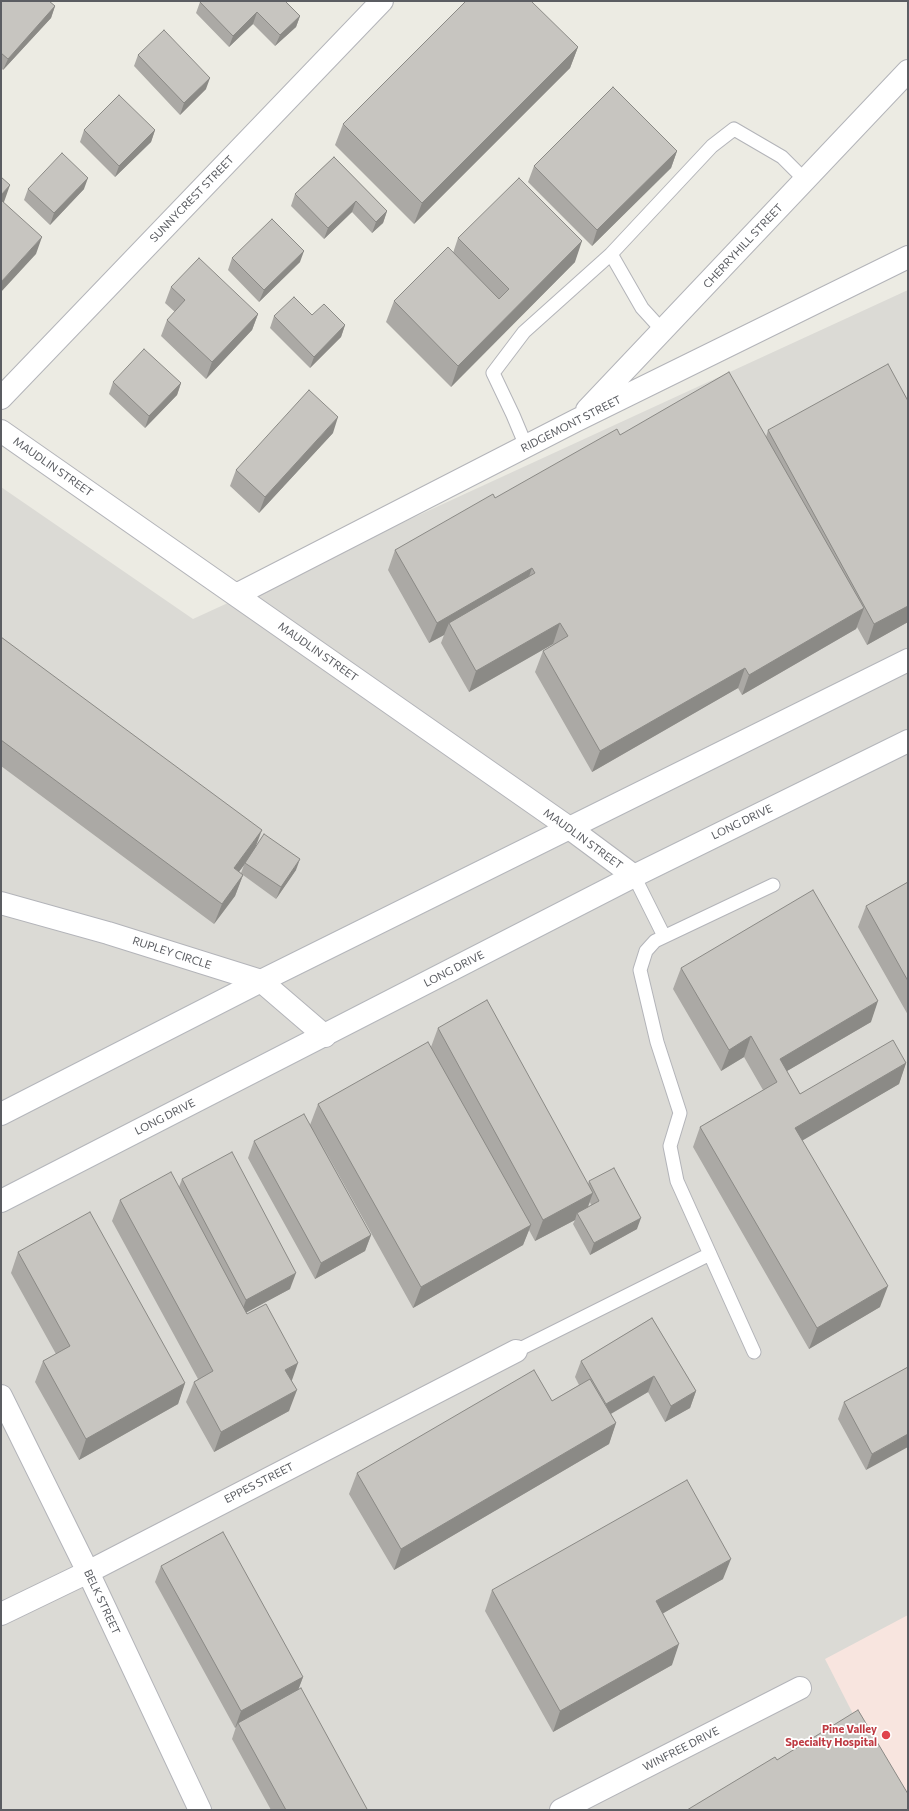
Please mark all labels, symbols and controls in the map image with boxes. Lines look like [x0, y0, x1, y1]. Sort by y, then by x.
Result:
street label: SUNNYCREST STREET [147, 153, 237, 245]
street label: CHERRYHILL STREET [700, 201, 786, 291]
street label: RIDGEMONT STREET [519, 393, 623, 455]
street label: MAUDLIN STREET [10, 434, 96, 500]
street label: MAUDLIN STREET [275, 619, 361, 685]
street label: LONG DRIVE [709, 802, 775, 842]
street label: MAUDLIN STREET [541, 806, 625, 872]
street label: RUPLEY CIRCLE [131, 934, 213, 972]
street label: LONG DRIVE [422, 948, 486, 990]
street label: LONG DRIVE [133, 1096, 197, 1138]
street label: EPPES STREET [222, 1460, 296, 1506]
street label: BELK STREET [81, 1567, 123, 1637]
place label: Pine Valley Specialty Hospital [785, 1722, 877, 1748]
street label: WINFREE DRIVE [641, 1724, 721, 1774]
marker: Pine Valley Specialty Hospital [880, 1729, 892, 1741]

